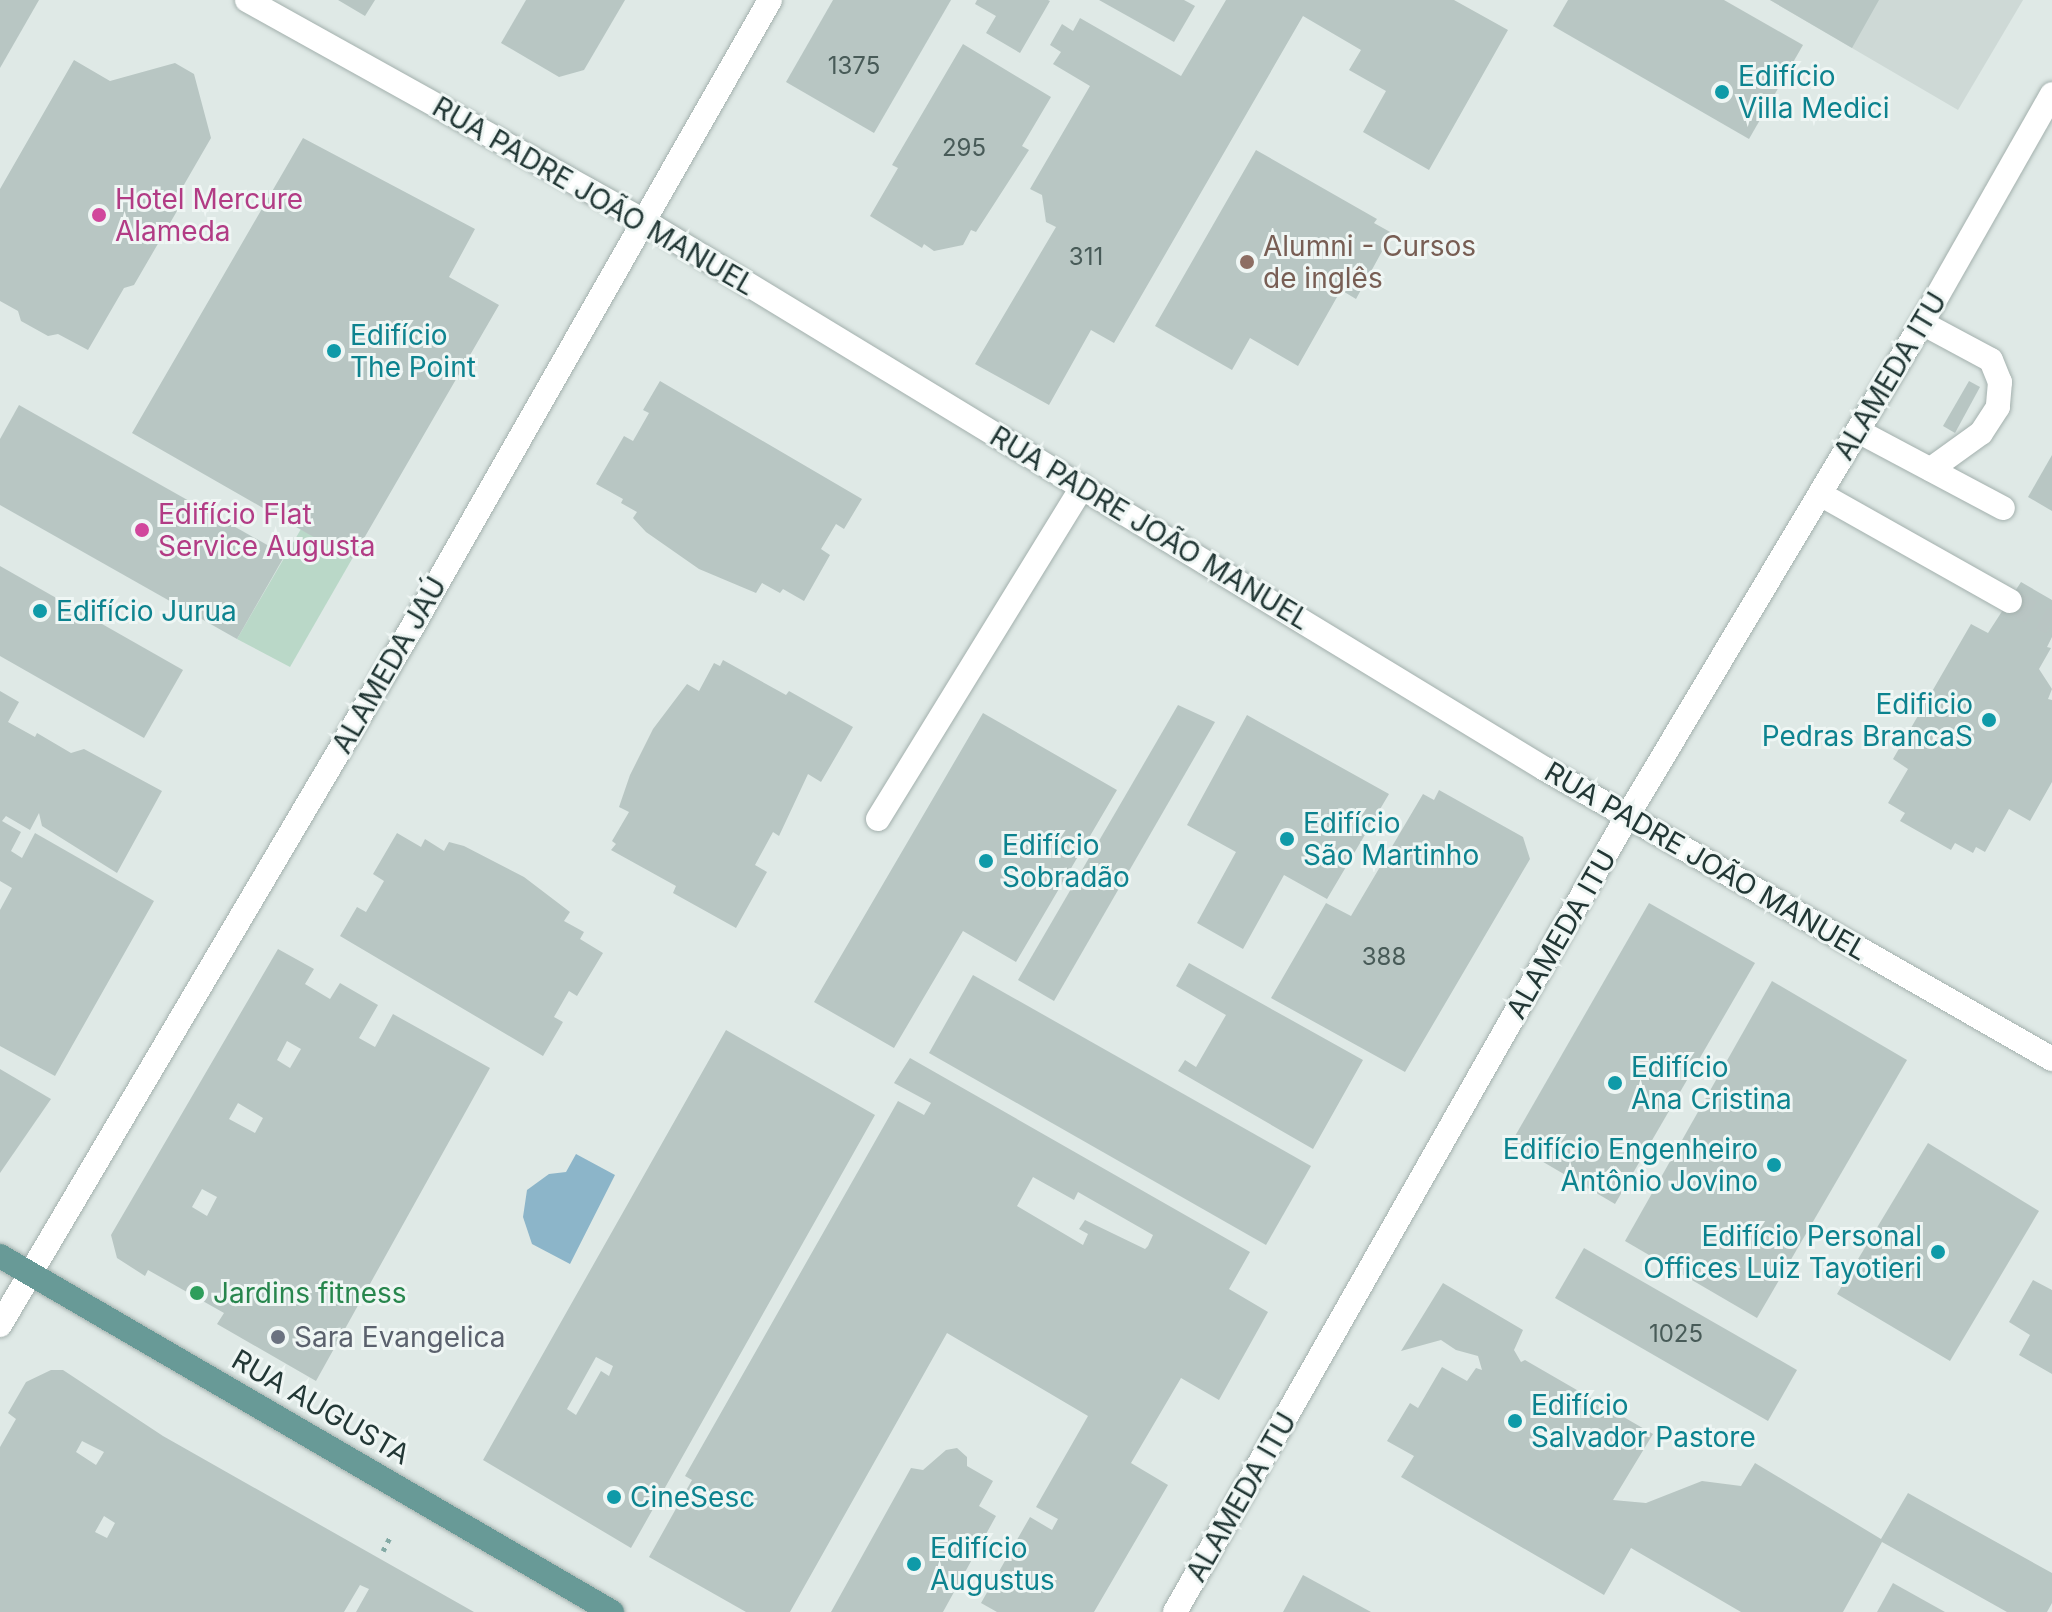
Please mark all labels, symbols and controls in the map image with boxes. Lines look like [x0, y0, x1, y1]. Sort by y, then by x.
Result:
house number: 1375 [828, 52, 880, 80]
place label: Edifício Villa Medici [1738, 59, 1890, 125]
marker: Edifício Villa Medici [1713, 83, 1731, 101]
street label: RUA PADRE JOÃO MANUEL [427, 90, 761, 302]
house number: 295 [942, 134, 986, 162]
place label: Hotel Mercure Alameda [115, 182, 303, 248]
marker: Hotel Mercure Alameda [90, 206, 108, 224]
place label: Alumni - Cursos de inglês [1263, 229, 1476, 295]
house number: 311 [1069, 243, 1103, 271]
marker: Alumni - Cursos de inglês [1238, 253, 1256, 271]
street label: ALAMEDA ITU [1827, 286, 1953, 466]
place label: Edifício The Point [350, 318, 476, 384]
marker: Edifício The Point [325, 342, 343, 360]
street label: RUA PADRE JOÃO MANUEL [984, 419, 1316, 637]
place label: Edifício Flat Service Augusta [158, 497, 375, 563]
marker: Edifício Flat Service Augusta [133, 521, 151, 539]
street label: ALAMEDA JAÚ [325, 571, 453, 759]
place label: Edifício Jurua [56, 594, 237, 628]
marker: Edifício Jurua [31, 602, 49, 620]
place label: Edificio Pedras BrancaS [1762, 687, 1973, 753]
marker: Edificio Pedras BrancaS [1980, 711, 1998, 729]
street label: RUA PADRE JOÃO MANUEL [1539, 755, 1873, 967]
place label: Edifício São Martinho [1303, 806, 1479, 872]
place label: Edifício Sobradão [1002, 828, 1130, 894]
marker: Edifício São Martinho [1278, 830, 1296, 848]
street label: ALAMEDA ITU [1499, 844, 1623, 1024]
marker: Edifício Sobradão [977, 852, 995, 870]
house number: 388 [1362, 943, 1406, 971]
place label: Edifício Ana Cristina [1631, 1050, 1792, 1116]
marker: Edifício Ana Cristina [1606, 1074, 1624, 1092]
place label: Edifício Engenheiro Antônio Jovino [1503, 1132, 1758, 1198]
marker: Edifício Engenheiro Antônio Jovino [1765, 1156, 1783, 1174]
place label: Edifício Personal Offices Luiz Tayotieri [1643, 1219, 1922, 1285]
marker: Edifício Personal Offices Luiz Tayotieri [1929, 1243, 1947, 1261]
place label: Jardins fitness [213, 1276, 407, 1310]
marker: Jardins fitness [188, 1284, 206, 1302]
place label: Sara Evangelica [294, 1320, 506, 1354]
house number: 1025 [1649, 1320, 1703, 1348]
marker: Sara Evangelica [269, 1328, 287, 1346]
street label: RUA AUGUSTA [226, 1342, 416, 1472]
place label: Edifício Salvador Pastore [1531, 1388, 1756, 1454]
street label: ALAMEDA ITU [1179, 1407, 1303, 1587]
marker: Edifício Salvador Pastore [1506, 1412, 1524, 1430]
place label: CineSesc [630, 1480, 755, 1514]
marker: CineSesc [605, 1488, 623, 1506]
place label: Edifício Augustus [930, 1531, 1055, 1597]
marker: Edifício Augustus [905, 1555, 923, 1573]

